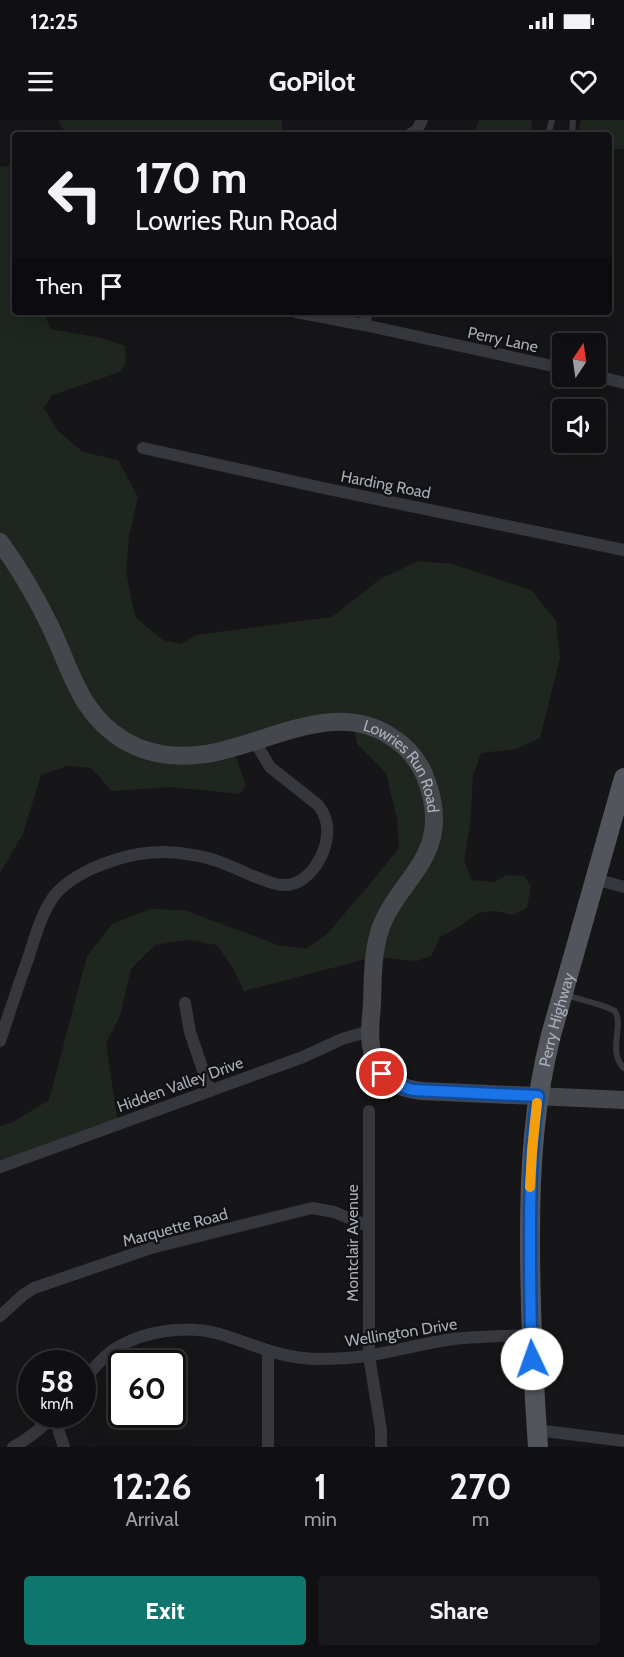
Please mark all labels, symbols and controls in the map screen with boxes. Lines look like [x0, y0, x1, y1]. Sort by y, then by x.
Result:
text: 12:25 [30, 8, 78, 35]
icon: menu [24, 65, 57, 98]
text: GoPilot [269, 65, 355, 98]
icon: heart [567, 65, 600, 98]
text: 170 m [135, 152, 247, 204]
icon: left [36, 156, 114, 234]
text: Lowries Run Road [135, 204, 338, 237]
icon: arrive [95, 270, 128, 303]
text: Then [36, 273, 83, 300]
street label: Perry Lane [466, 323, 540, 356]
north arrow [552, 333, 606, 387]
map controls [552, 333, 606, 453]
button: sound [552, 399, 606, 453]
street label: Harding Road [339, 466, 432, 503]
street label: Lowries Run Road [361, 716, 443, 814]
street label: Perry Highway [535, 970, 578, 1069]
pin [356, 1048, 407, 1099]
street label: Hidden Valley Drive [114, 1053, 246, 1116]
icon: arrive [365, 1057, 398, 1090]
street label: Montclair Avenue [343, 1184, 362, 1302]
street label: Marquette Road [120, 1204, 230, 1251]
street label: Wellington Drive [344, 1314, 458, 1351]
position arrow [500, 1327, 564, 1391]
speed limit sign: 60 [108, 1350, 186, 1428]
text: 58 [40, 1363, 74, 1400]
text: km/h [41, 1395, 73, 1413]
text: 12:26 [112, 1464, 192, 1508]
text: 1 [314, 1464, 327, 1508]
text: 270 [449, 1464, 512, 1508]
text: Arrival [125, 1507, 179, 1531]
text: min [304, 1507, 337, 1531]
text: m [472, 1507, 489, 1531]
button: Exit [24, 1576, 306, 1645]
button: Share [318, 1576, 600, 1645]

